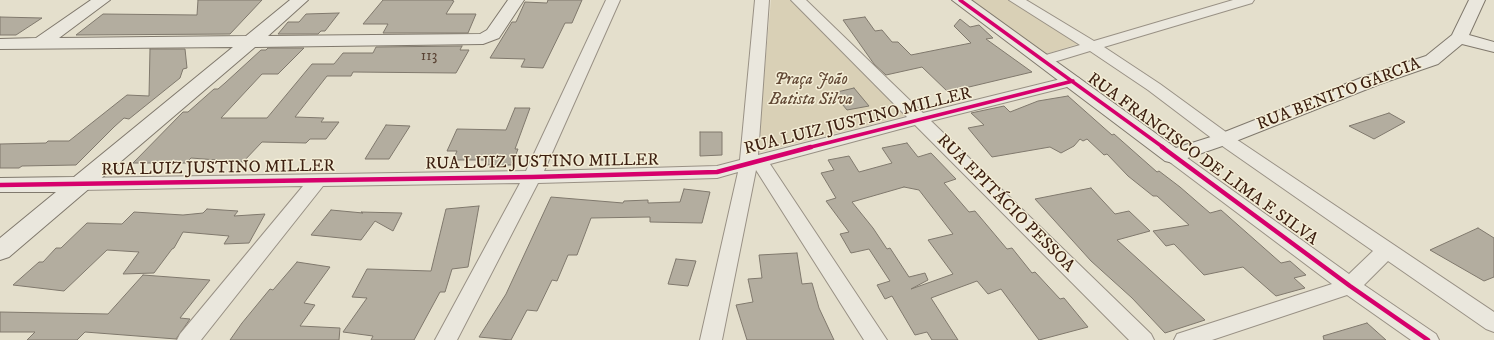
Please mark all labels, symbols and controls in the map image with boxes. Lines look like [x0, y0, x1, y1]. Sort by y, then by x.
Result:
house number: 113 [421, 48, 437, 66]
street label: RUA BENITO GARCIA [1254, 54, 1424, 136]
street label: RUA FRANCISCO DE LIMA E SILVA [1083, 69, 1321, 251]
park label: Praça João Batista Silva [769, 70, 853, 110]
street label: RUA LUIZ JUSTINO MILLER [742, 84, 974, 160]
street label: RUA EPITÁCIO PESSOA [932, 131, 1078, 277]
street label: RUA LUIZ JUSTINO MILLER [425, 151, 659, 175]
street label: RUA LUIZ JUSTINO MILLER [101, 157, 335, 181]

